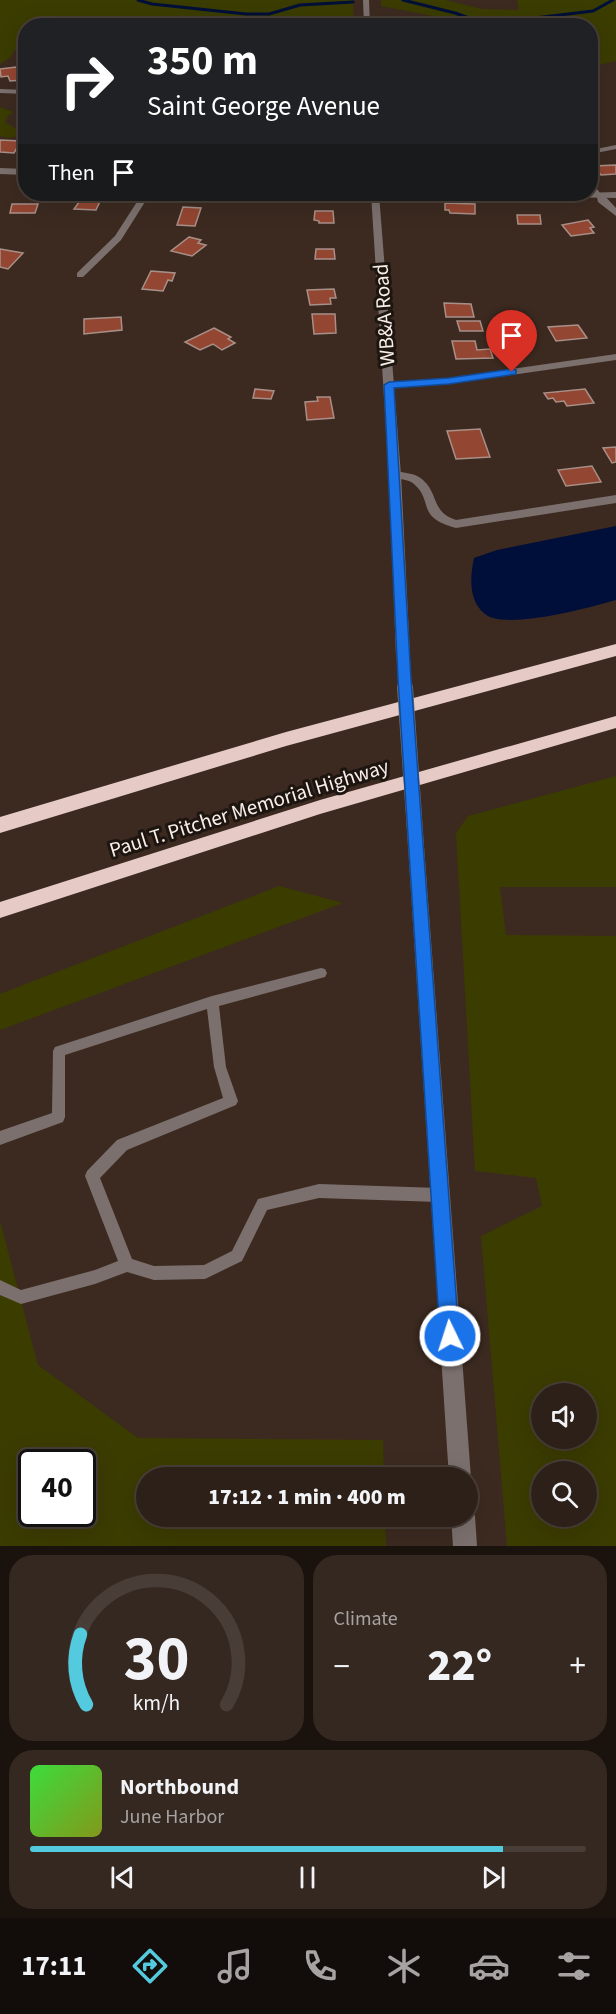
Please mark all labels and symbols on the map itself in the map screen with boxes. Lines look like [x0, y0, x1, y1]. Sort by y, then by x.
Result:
street label: WB&A Road [365, 263, 403, 367]
pin [486, 310, 537, 372]
street label: Paul T. Pitcher Memorial Highway [105, 751, 393, 865]
position arrow [418, 1304, 482, 1368]
speed limit sign: 40 [18, 1449, 96, 1527]

